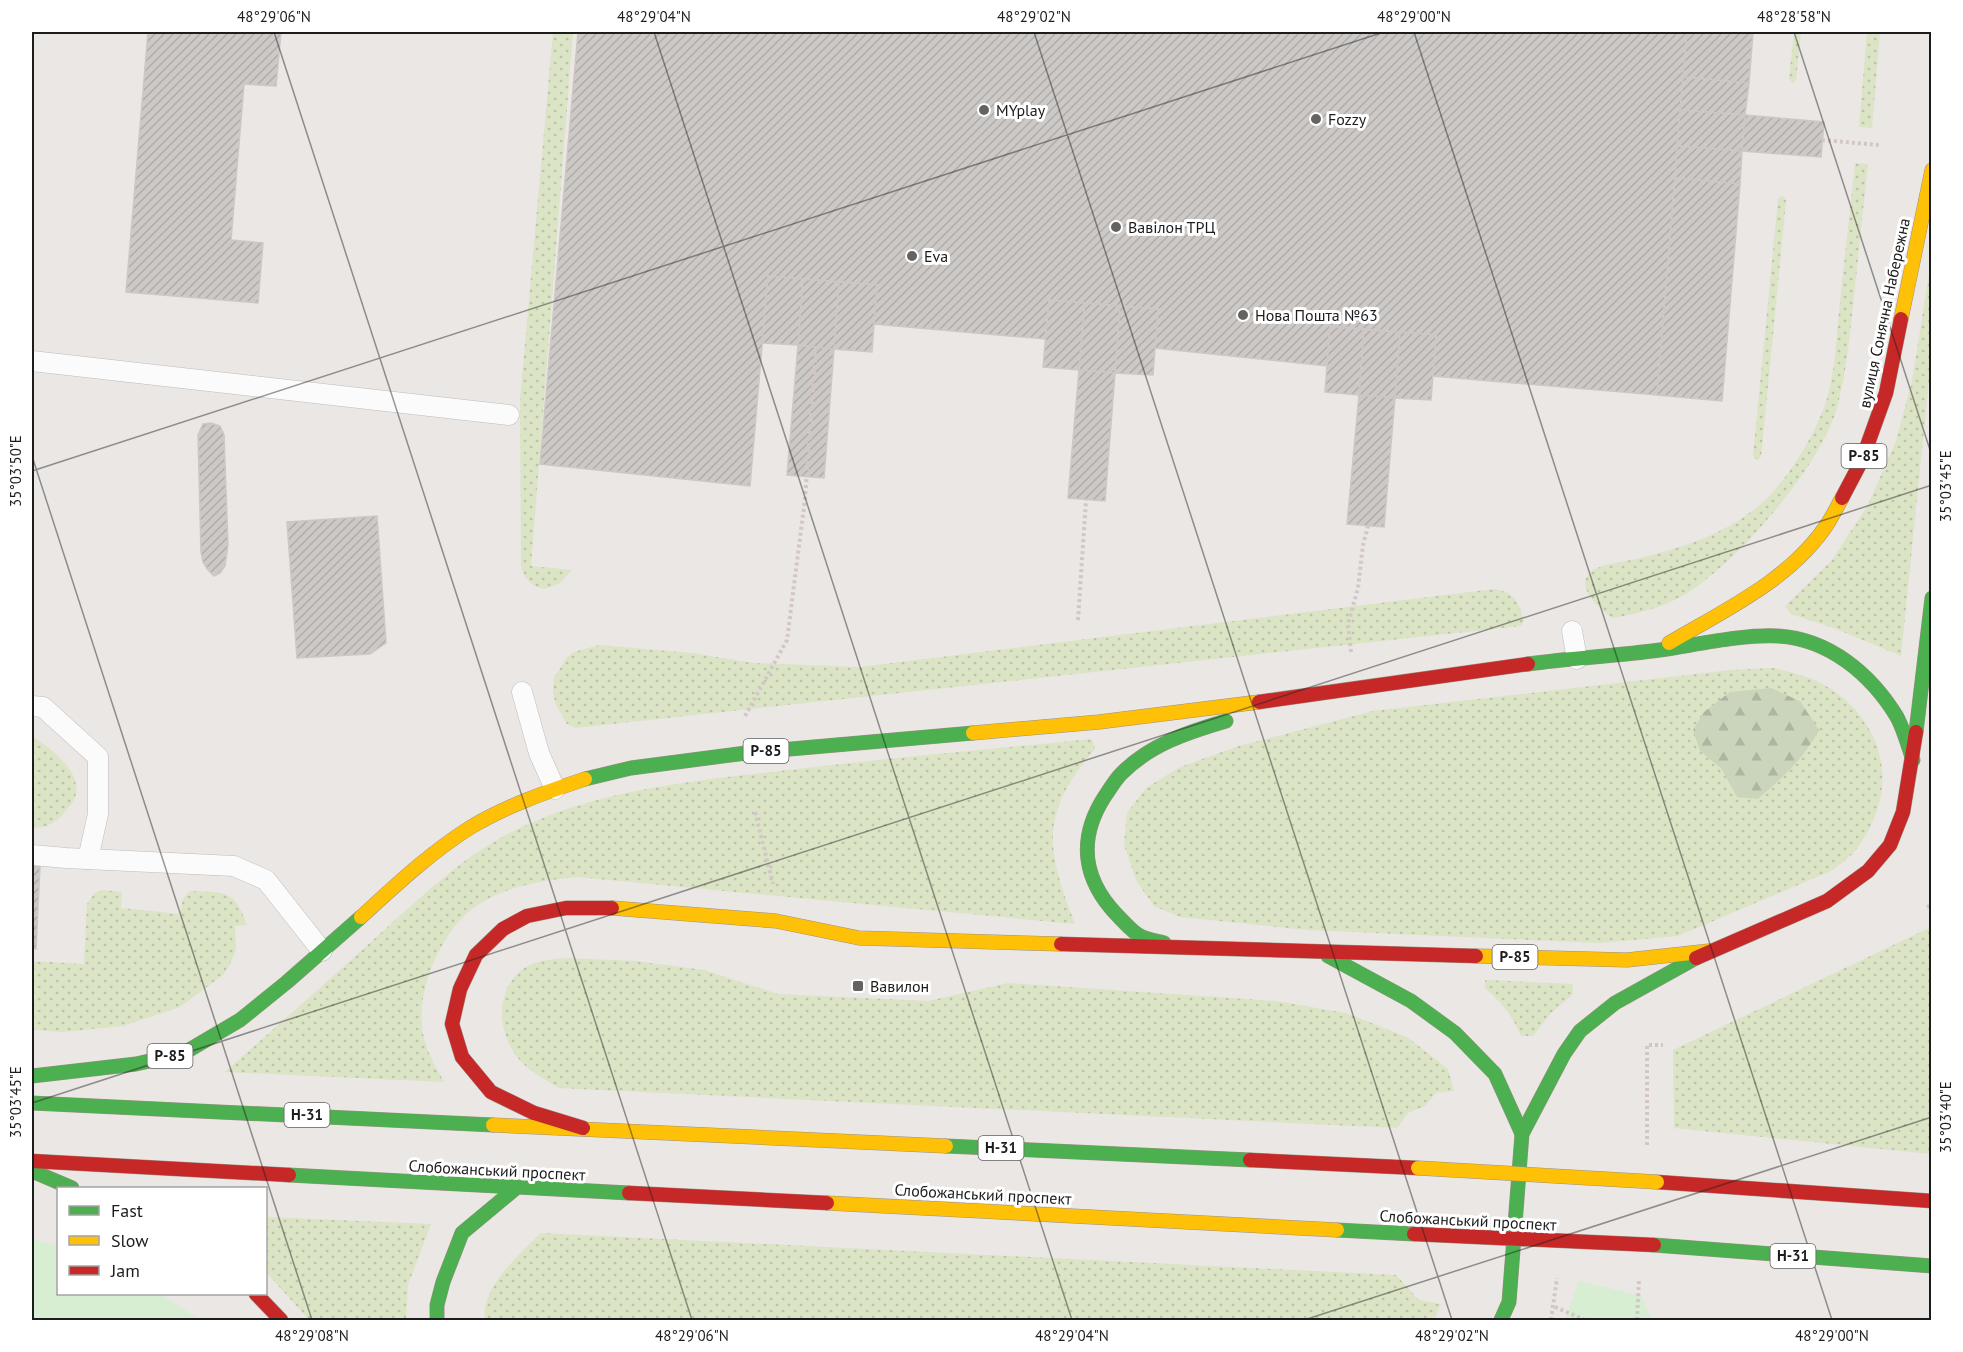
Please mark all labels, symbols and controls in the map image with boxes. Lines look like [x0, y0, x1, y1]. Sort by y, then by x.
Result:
text: 48°29'06"N [237, 7, 311, 26]
text: 48°29'04"N [617, 7, 691, 26]
text: 48°29'02"N [997, 7, 1071, 26]
text: 48°29'00"N [1377, 7, 1451, 26]
text: 48°28'58"N [1757, 7, 1831, 26]
place label: MYplay [996, 100, 1046, 120]
marker: MYplay [977, 103, 991, 117]
place label: Fozzy [1328, 109, 1367, 129]
marker: Fozzy [1309, 112, 1323, 126]
street label: вулиця Сонячна Набережна [1854, 216, 1914, 410]
place label: Вавілон ТРЦ [1128, 217, 1215, 237]
marker: Вавілон ТРЦ [1109, 220, 1123, 234]
place label: Eva [924, 246, 948, 266]
marker: Eva [905, 249, 919, 263]
place label: Нова Пошта №63 [1255, 305, 1378, 325]
marker: Нова Пошта №63 [1236, 308, 1250, 322]
text: 35°03'50"E [6, 435, 25, 507]
road number: Р-85 [1842, 444, 1886, 468]
text: 35°03'45"E [1936, 450, 1955, 522]
road number: Р-85 [744, 739, 789, 763]
road number: Р-85 [1492, 945, 1538, 969]
place label: Вавилон [870, 976, 929, 996]
marker: Вавилон [851, 979, 865, 993]
road number: Р-85 [148, 1044, 192, 1068]
text: 35°03'45"E [6, 1066, 25, 1138]
text: 35°03'40"E [1936, 1081, 1955, 1153]
road number: Н-31 [284, 1103, 330, 1127]
road number: Н-31 [978, 1136, 1024, 1160]
street label: Слобожанський проспект [408, 1155, 587, 1185]
street label: Слобожанський проспект [894, 1179, 1073, 1209]
legend [57, 1187, 267, 1295]
text: Fast [111, 1199, 143, 1222]
street label: Слобожанський проспект [1379, 1205, 1558, 1235]
text: Slow [111, 1229, 149, 1252]
road number: Н-31 [1770, 1244, 1816, 1268]
text: Jam [110, 1259, 140, 1282]
text: 48°29'08"N [275, 1326, 349, 1345]
text: 48°29'06"N [655, 1326, 729, 1345]
text: 48°29'04"N [1035, 1326, 1109, 1345]
text: 48°29'02"N [1415, 1326, 1489, 1345]
text: 48°29'00"N [1795, 1326, 1869, 1345]

